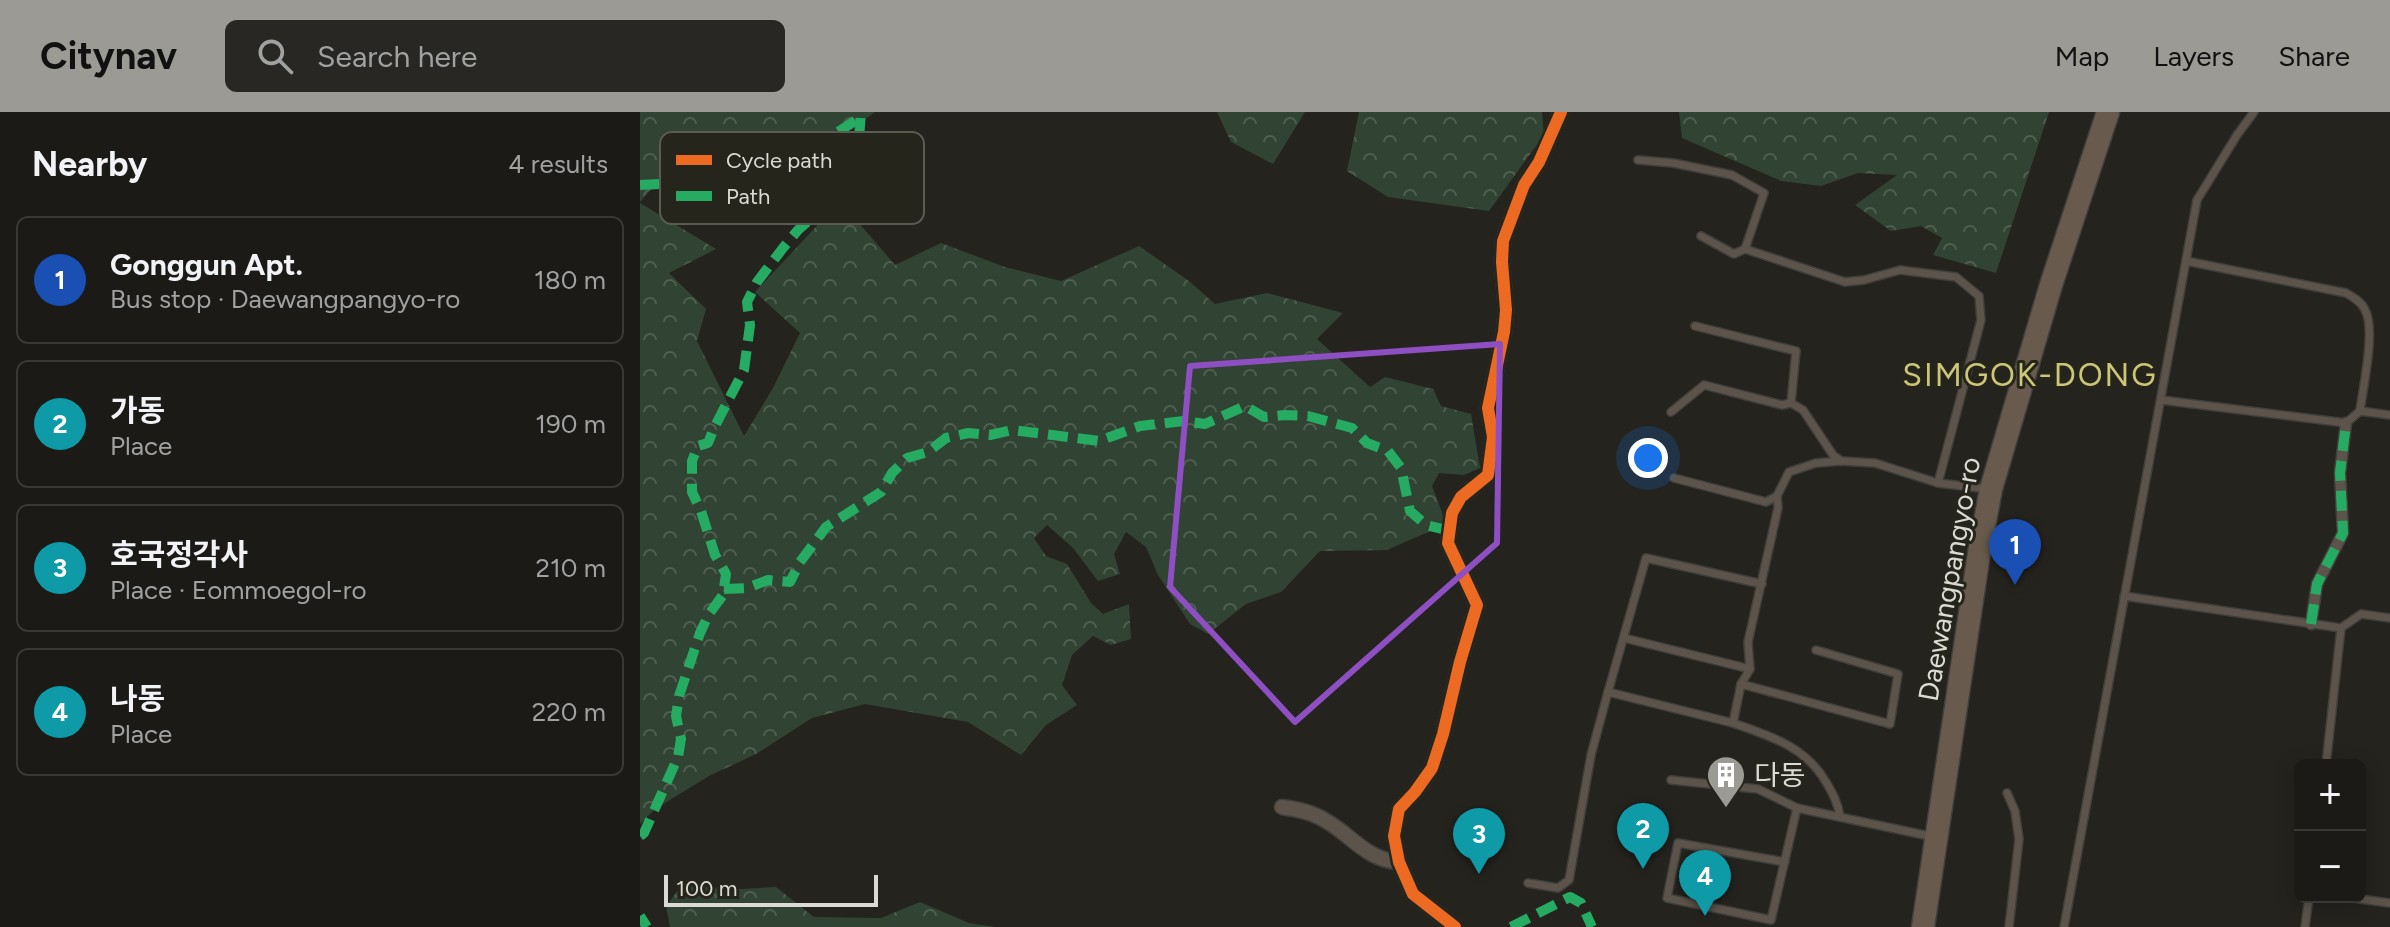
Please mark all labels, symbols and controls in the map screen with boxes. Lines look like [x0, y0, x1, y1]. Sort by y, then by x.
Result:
search box [225, 20, 785, 92]
text: Citynav [40, 33, 177, 79]
icon: search [253, 34, 297, 78]
text: Search here [317, 38, 477, 75]
text: Map [2055, 39, 2109, 73]
text: Layers [2153, 39, 2234, 73]
text: Share [2278, 39, 2350, 73]
legend [660, 132, 924, 224]
text: Nearby [32, 144, 147, 185]
text: Cycle path [726, 147, 832, 174]
text: 4 results [508, 148, 608, 180]
text: Path [726, 183, 770, 210]
text: Gonggun Apt. [110, 246, 303, 283]
text: 1 [55, 264, 65, 296]
text: 180 m [534, 264, 606, 296]
text: Bus stop · Daewangpangyo-ro [110, 283, 460, 315]
district label: SIMGOK-DONG [1902, 356, 2158, 394]
text: 가동 [110, 392, 165, 429]
text: 2 [52, 408, 68, 440]
text: 190 m [535, 408, 606, 440]
text: Place [110, 430, 172, 462]
your location [1628, 438, 1668, 478]
street label: Daewangpangyo-ro [1911, 454, 1987, 704]
pin: 1 [1989, 519, 2041, 585]
text: 호국정각사 [110, 536, 248, 573]
text: 3 [53, 552, 67, 584]
text: 210 m [536, 552, 606, 584]
text: Place · Eommoegol-ro [110, 574, 367, 606]
text: 나동 [110, 680, 165, 717]
text: 4 [52, 696, 68, 728]
text: 220 m [532, 696, 606, 728]
text: Place [110, 718, 172, 750]
building icon: 다동 [1705, 754, 1747, 809]
place label: 다동 [1754, 758, 1806, 792]
map controls [2294, 759, 2366, 903]
button: + [2294, 759, 2366, 831]
pin: 2 [1617, 803, 1669, 869]
pin: 3 [1453, 808, 1505, 874]
button: − [2294, 831, 2366, 903]
pin: 4 [1679, 850, 1731, 916]
scale bar [664, 871, 878, 907]
text: 100 m [676, 875, 737, 902]

